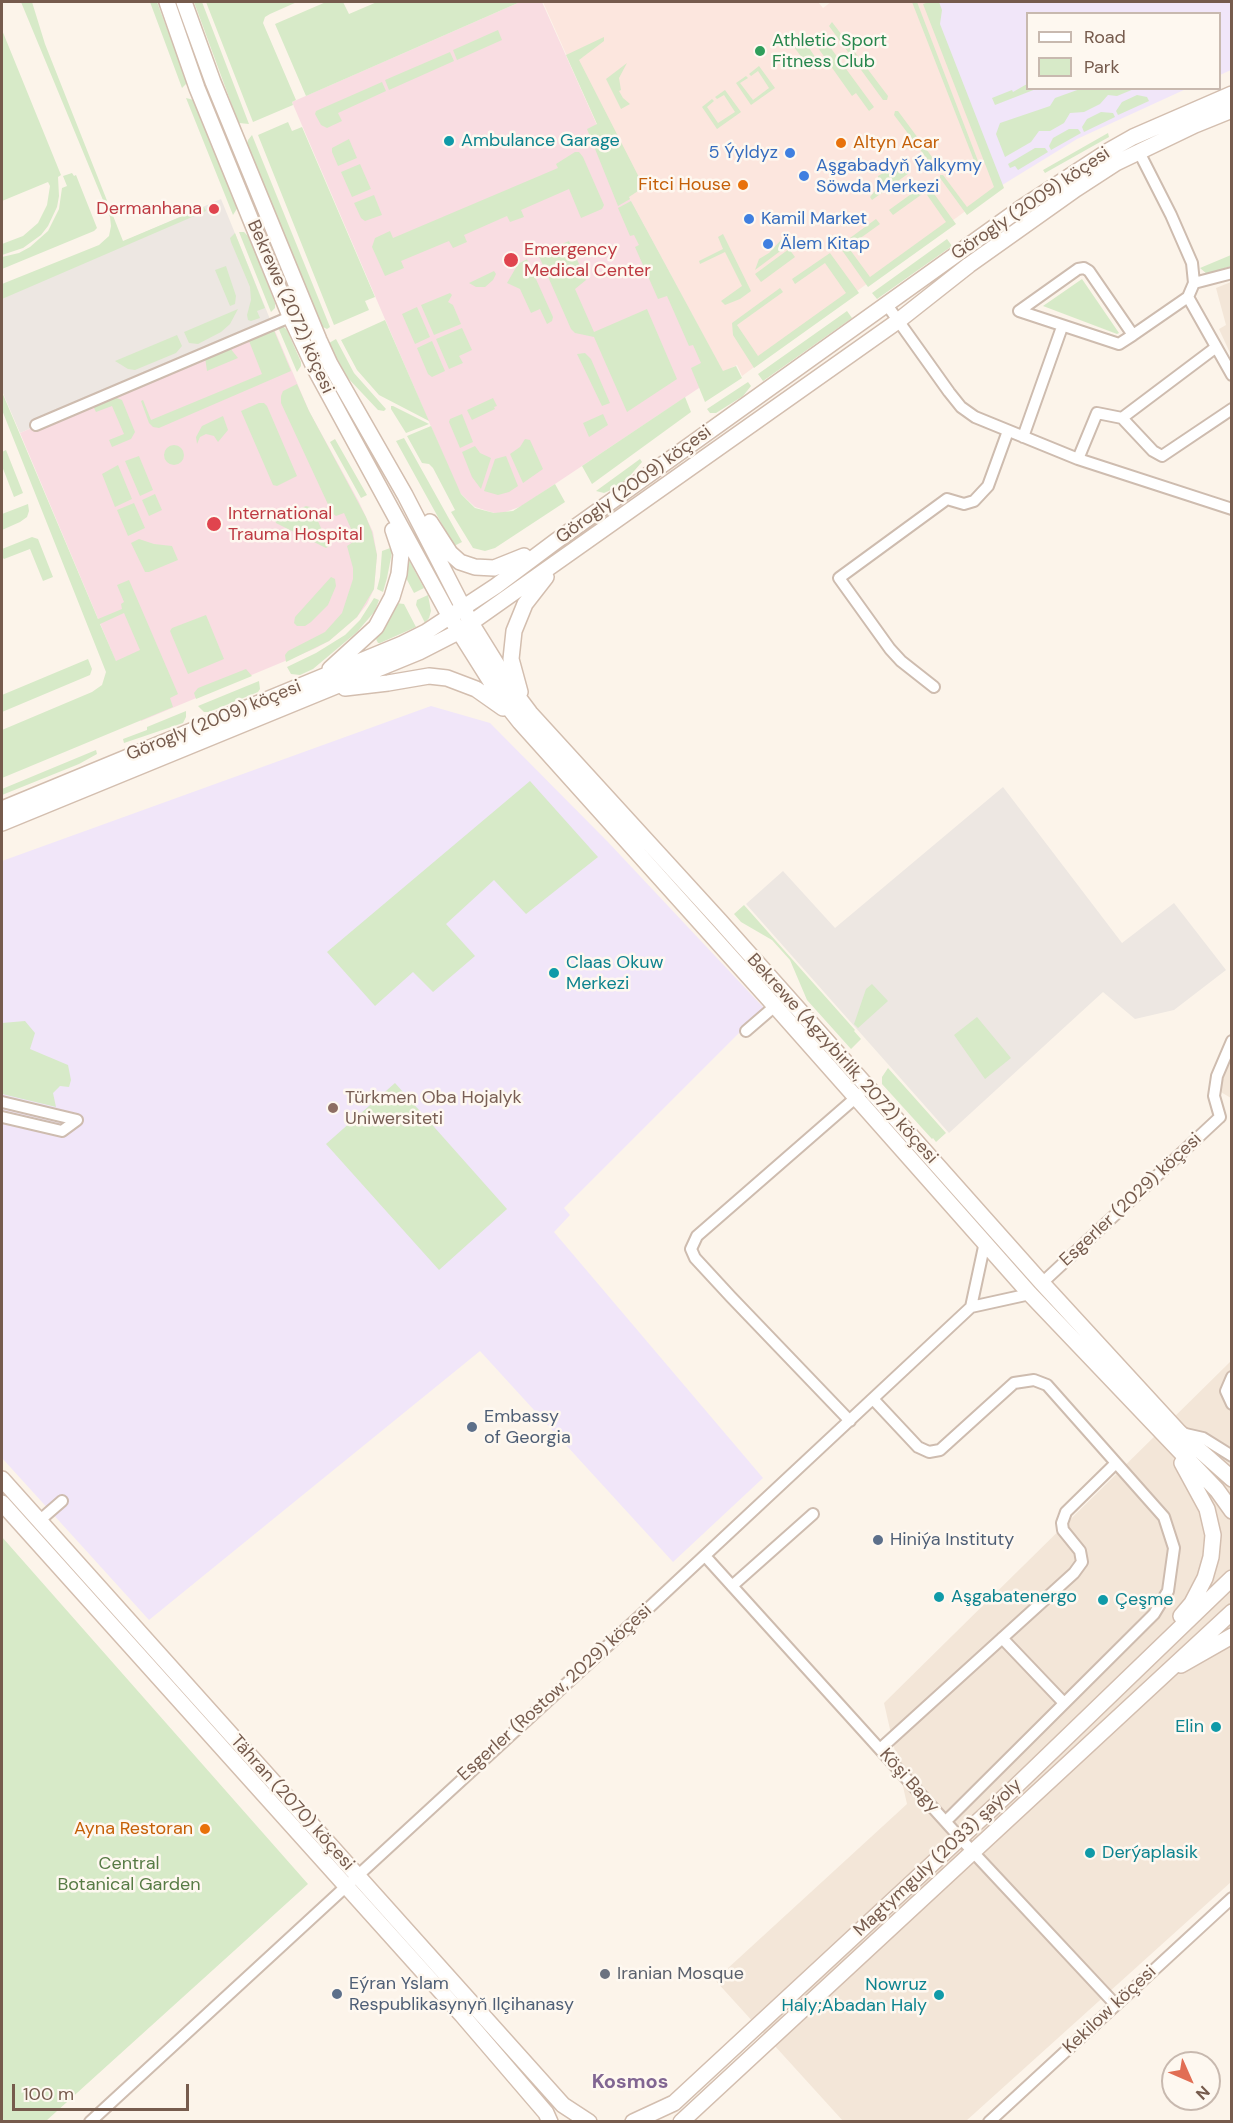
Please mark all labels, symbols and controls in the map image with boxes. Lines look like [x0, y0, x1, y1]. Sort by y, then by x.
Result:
legend [1026, 12, 1221, 90]
text: Road [1084, 25, 1126, 49]
place label: Athletic Sport Fitness Club [772, 30, 887, 72]
marker: Athletic Sport Fitness Club [753, 44, 767, 58]
text: Park [1084, 55, 1120, 79]
place label: Ambulance Garage [461, 130, 620, 152]
place label: Altyn Acar [853, 132, 939, 154]
marker: Ambulance Garage [442, 134, 456, 148]
marker: Altyn Acar [834, 136, 848, 150]
place label: 5 Ýyldyz [709, 142, 778, 164]
street label: Görogly (2009) köçesi [948, 143, 1114, 265]
marker: 5 Ýyldyz [783, 146, 797, 160]
place label: Aşgabadyň Ýalkymy Söwda Merkezi [816, 155, 982, 198]
marker: Aşgabadyň Ýalkymy Söwda Merkezi [797, 169, 811, 183]
place label: Fitci House [638, 174, 731, 196]
marker: Fitci House [736, 178, 750, 192]
place label: Dermanhana [96, 198, 202, 220]
marker: Dermanhana [207, 202, 221, 216]
place label: Kamil Market [761, 208, 867, 230]
marker: Kamil Market [742, 212, 756, 226]
street label: Bekrewe (2072) köçesi [242, 217, 338, 397]
place label: Älem Kitap [780, 233, 870, 255]
marker: Älem Kitap [761, 237, 775, 251]
place label: Emergency Medical Center [524, 239, 651, 282]
marker: Emergency Medical Center [502, 251, 520, 269]
street label: Görogly (2009) köçesi [552, 421, 716, 549]
place label: International Trauma Hospital [228, 503, 363, 546]
marker: International Trauma Hospital [205, 515, 223, 533]
street label: Görogly (2009) köçesi [123, 676, 305, 766]
street label: Bekrewe (Agzybirlik, 2072) köçesi [742, 950, 942, 1168]
place label: Claas Okuw Merkezi [566, 952, 663, 994]
marker: Claas Okuw Merkezi [547, 966, 561, 980]
place label: Türkmen Oba Hojalyk Uniwersiteti [345, 1087, 522, 1130]
marker: Türkmen Oba Hojalyk Uniwersiteti [326, 1101, 340, 1115]
street label: Esgerler (2029) köçesi [1056, 1129, 1206, 1271]
place label: Embassy of Georgia [484, 1406, 571, 1448]
marker: Embassy of Georgia [465, 1420, 479, 1434]
place label: Hiniýa Instituty [890, 1529, 1014, 1551]
marker: Hiniýa Instituty [871, 1533, 885, 1547]
place label: Aşgabatenergo [951, 1586, 1077, 1608]
place label: Çeşme [1115, 1589, 1173, 1611]
marker: Aşgabatenergo [932, 1590, 946, 1604]
marker: Çeşme [1096, 1593, 1110, 1607]
street label: Esgerler (Rostow, 2029) köçesi [453, 1600, 657, 1786]
place label: Elin [1175, 1716, 1204, 1738]
marker: Elin [1209, 1720, 1223, 1734]
street label: Tähran (2070) köçesi [225, 1731, 359, 1875]
street label: Köşi Bagy [874, 1744, 944, 1818]
street label: Magtymguly (2033) şaýoly [850, 1775, 1026, 1941]
place label: Ayna Restoran [74, 1818, 193, 1840]
marker: Ayna Restoran [198, 1822, 212, 1836]
place label: Derýaplasik [1102, 1842, 1198, 1864]
marker: Derýaplasik [1083, 1846, 1097, 1860]
park label: Central Botanical Garden [57, 1853, 201, 1896]
street label: Kekilow köçesi [1059, 1961, 1161, 2059]
place label: Iranian Mosque [617, 1963, 744, 1985]
marker: Iranian Mosque [598, 1967, 612, 1981]
place label: Eýran Yslam Respublikasynyň Ilçihanasy [349, 1973, 574, 2016]
place label: Nowruz Haly;Abadan Haly [782, 1974, 927, 2016]
marker: Eýran Yslam Respublikasynyň Ilçihanasy [330, 1987, 344, 2001]
marker: Nowruz Haly;Abadan Haly [932, 1988, 946, 2002]
north arrow [1161, 2051, 1221, 2111]
district label: Kosmos [592, 2071, 668, 2095]
scale bar [15, 2072, 192, 2110]
text: N [1191, 2081, 1214, 2104]
text: 100 m [23, 2082, 74, 2106]

